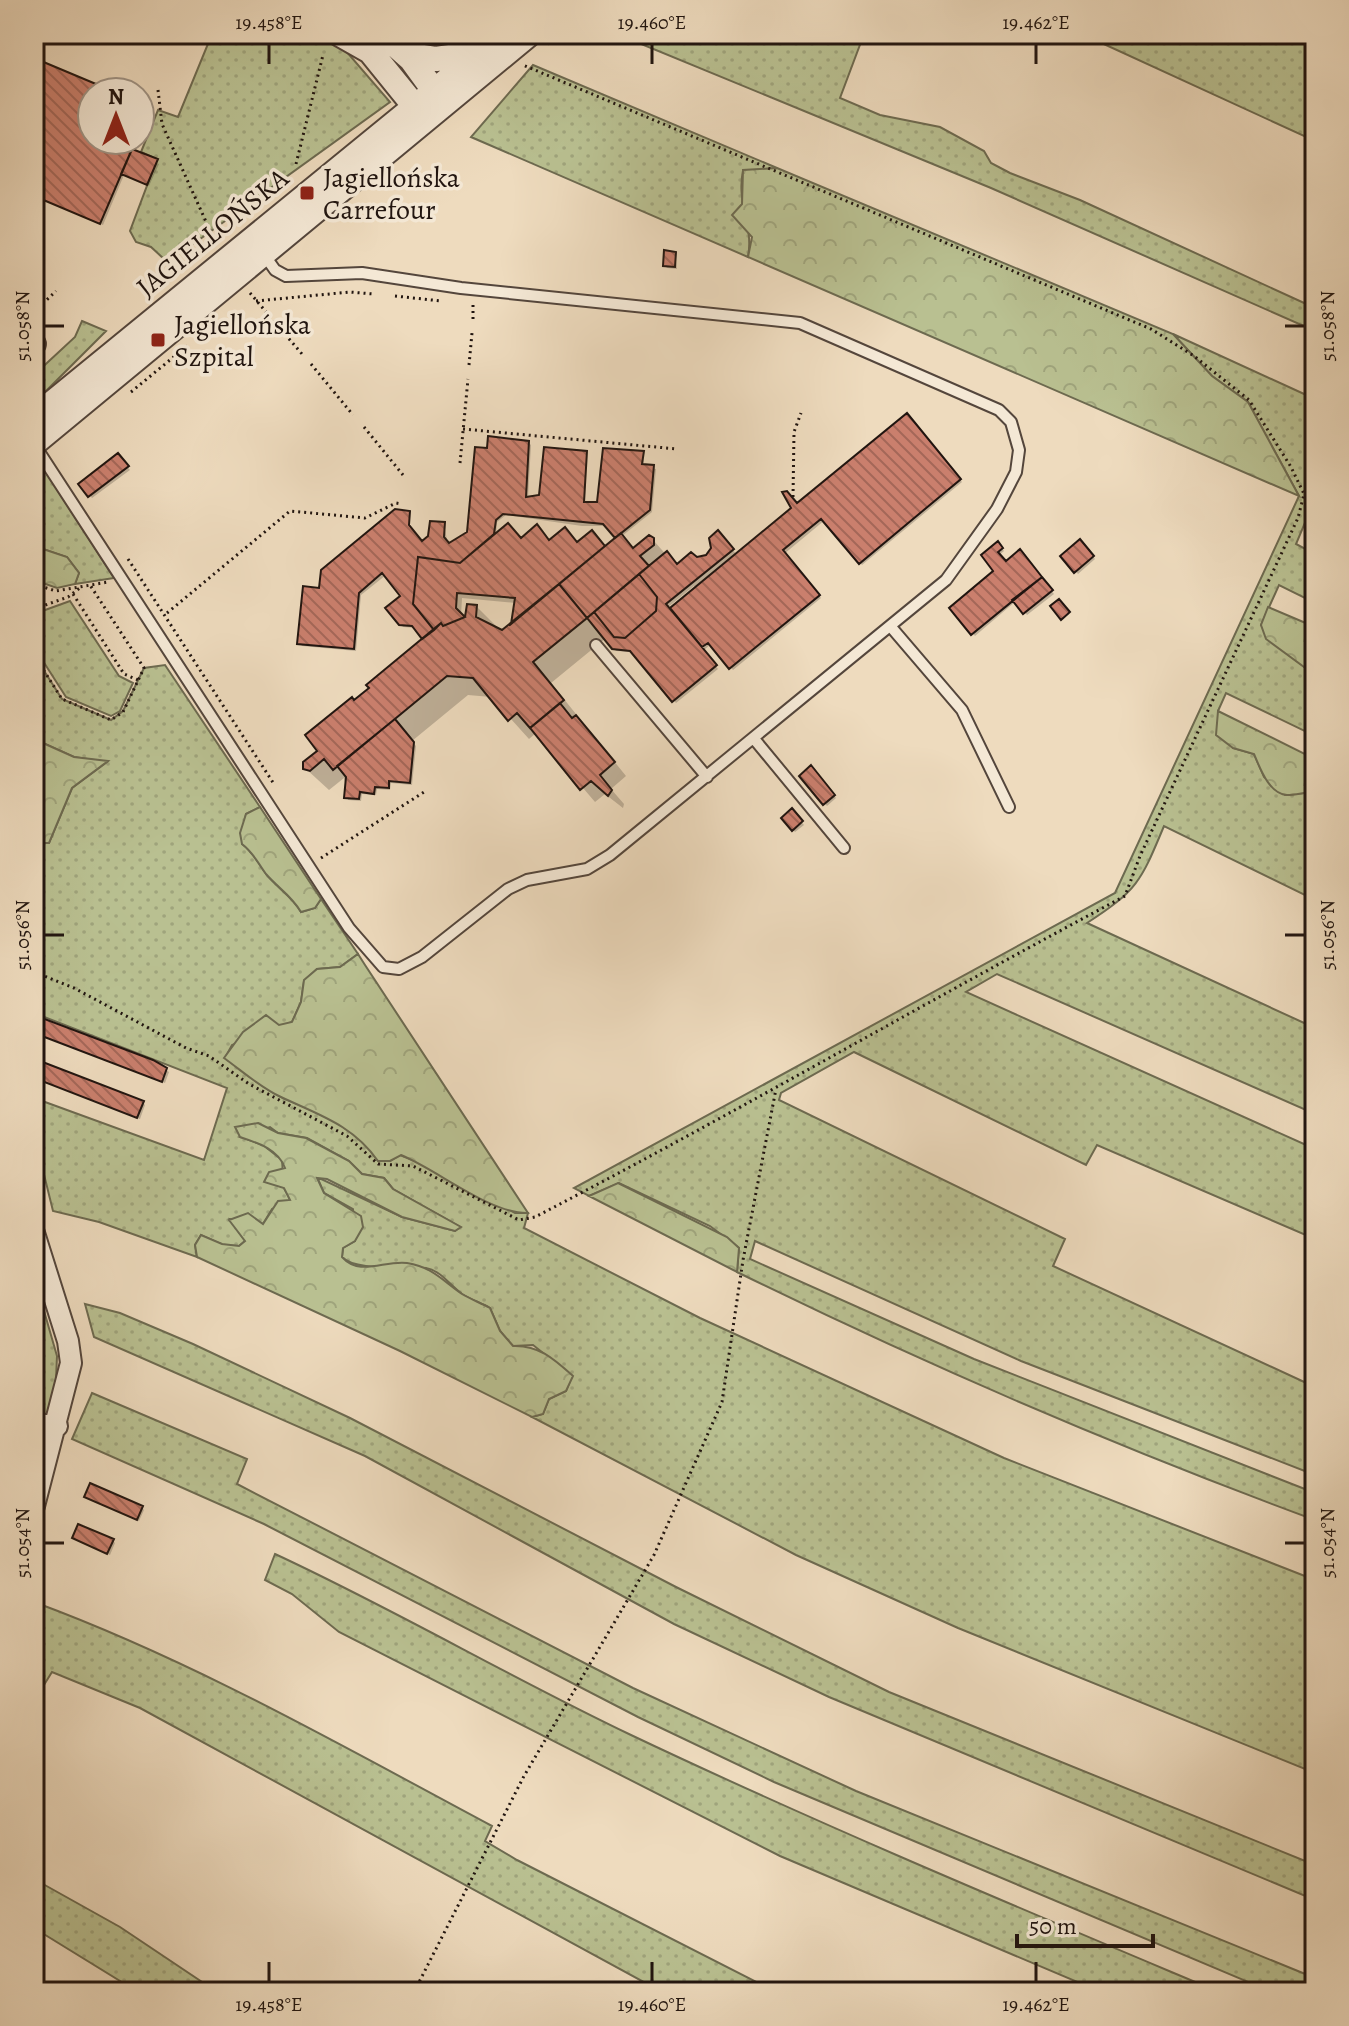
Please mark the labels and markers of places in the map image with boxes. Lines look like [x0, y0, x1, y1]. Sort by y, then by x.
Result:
place label: Jagiellońska Carrefour [323, 159, 460, 229]
marker: Jagiellońska Carrefour [298, 184, 316, 202]
place label: Jagiellońska Szpital [174, 306, 311, 376]
marker: Jagiellońska Szpital [149, 331, 167, 349]

